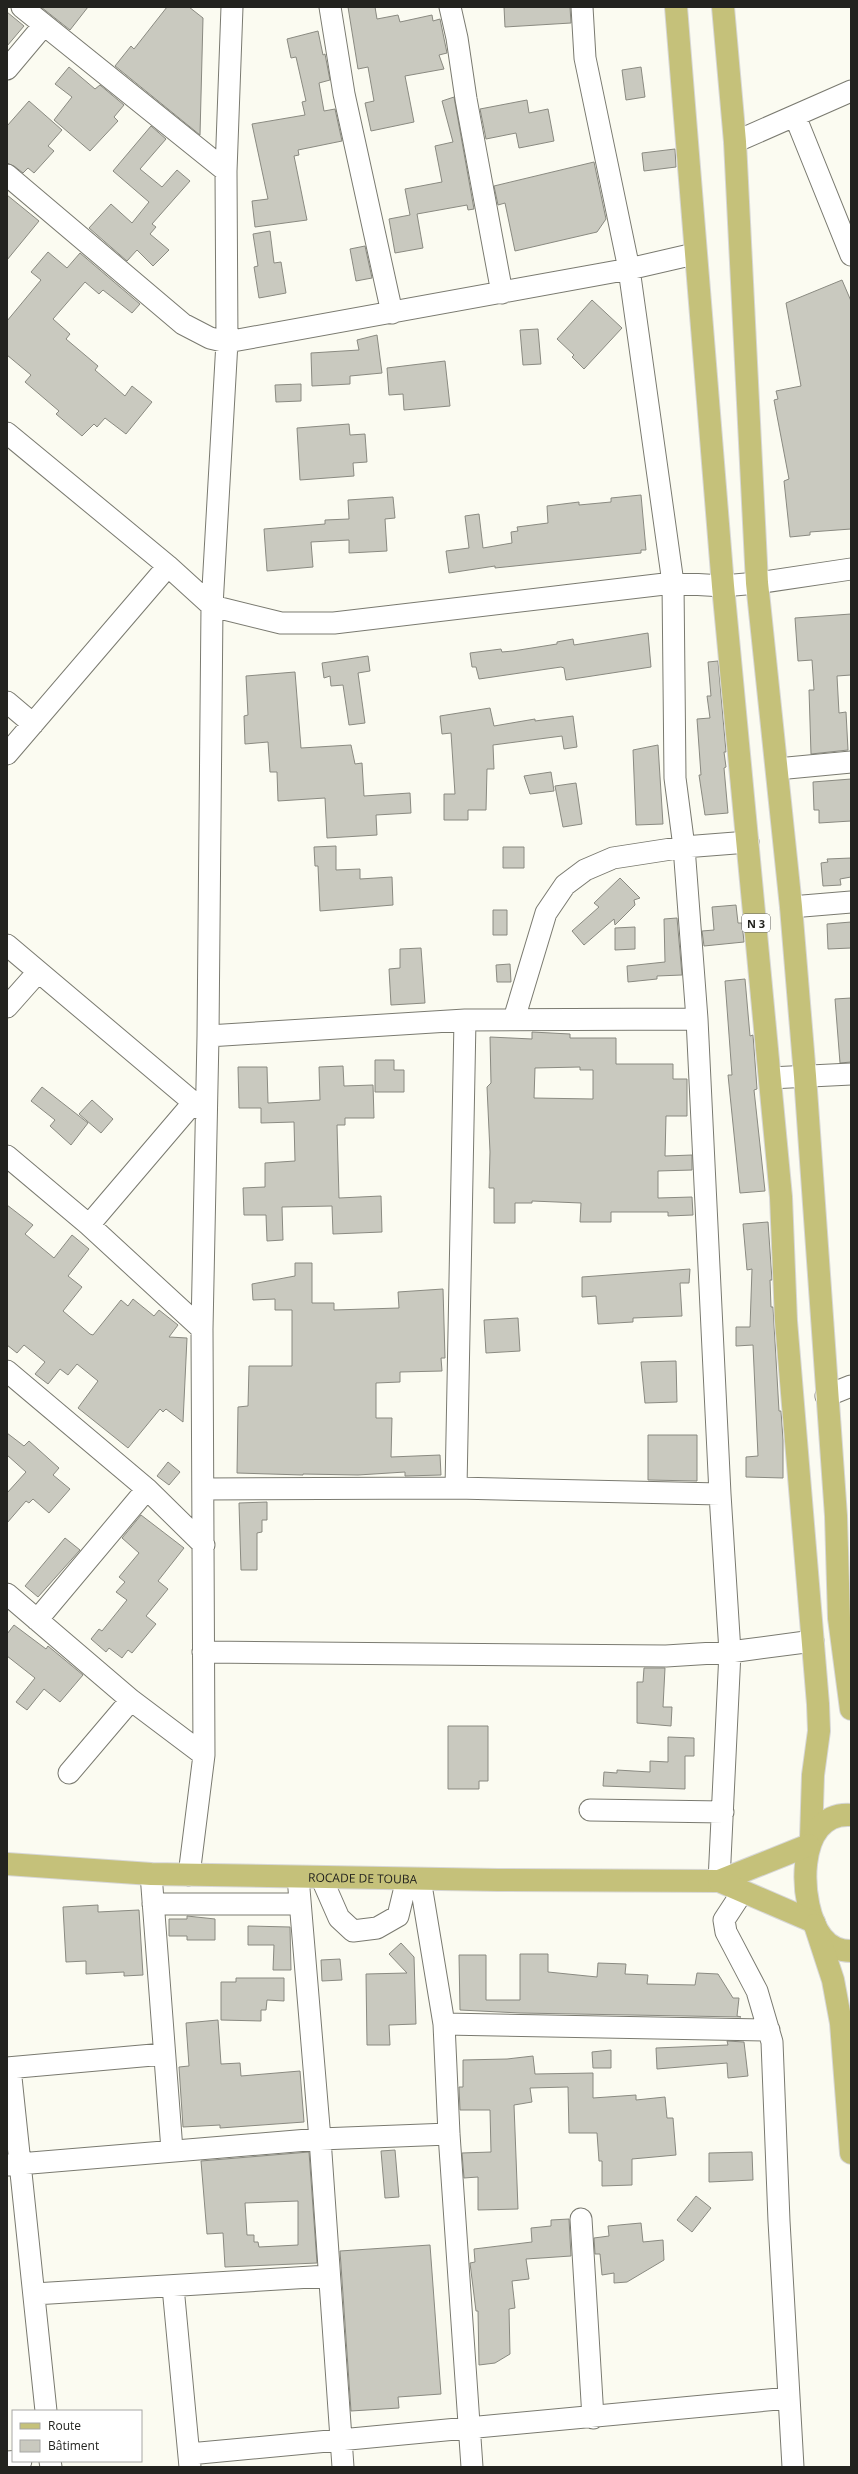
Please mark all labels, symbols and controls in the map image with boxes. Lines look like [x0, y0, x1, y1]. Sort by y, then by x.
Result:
road number: N 3 [742, 914, 770, 932]
street label: ROCADE DE TOUBA [308, 1868, 418, 1887]
legend [12, 2410, 142, 2462]
text: Route [48, 2417, 81, 2434]
text: Bâtiment [48, 2437, 99, 2454]

